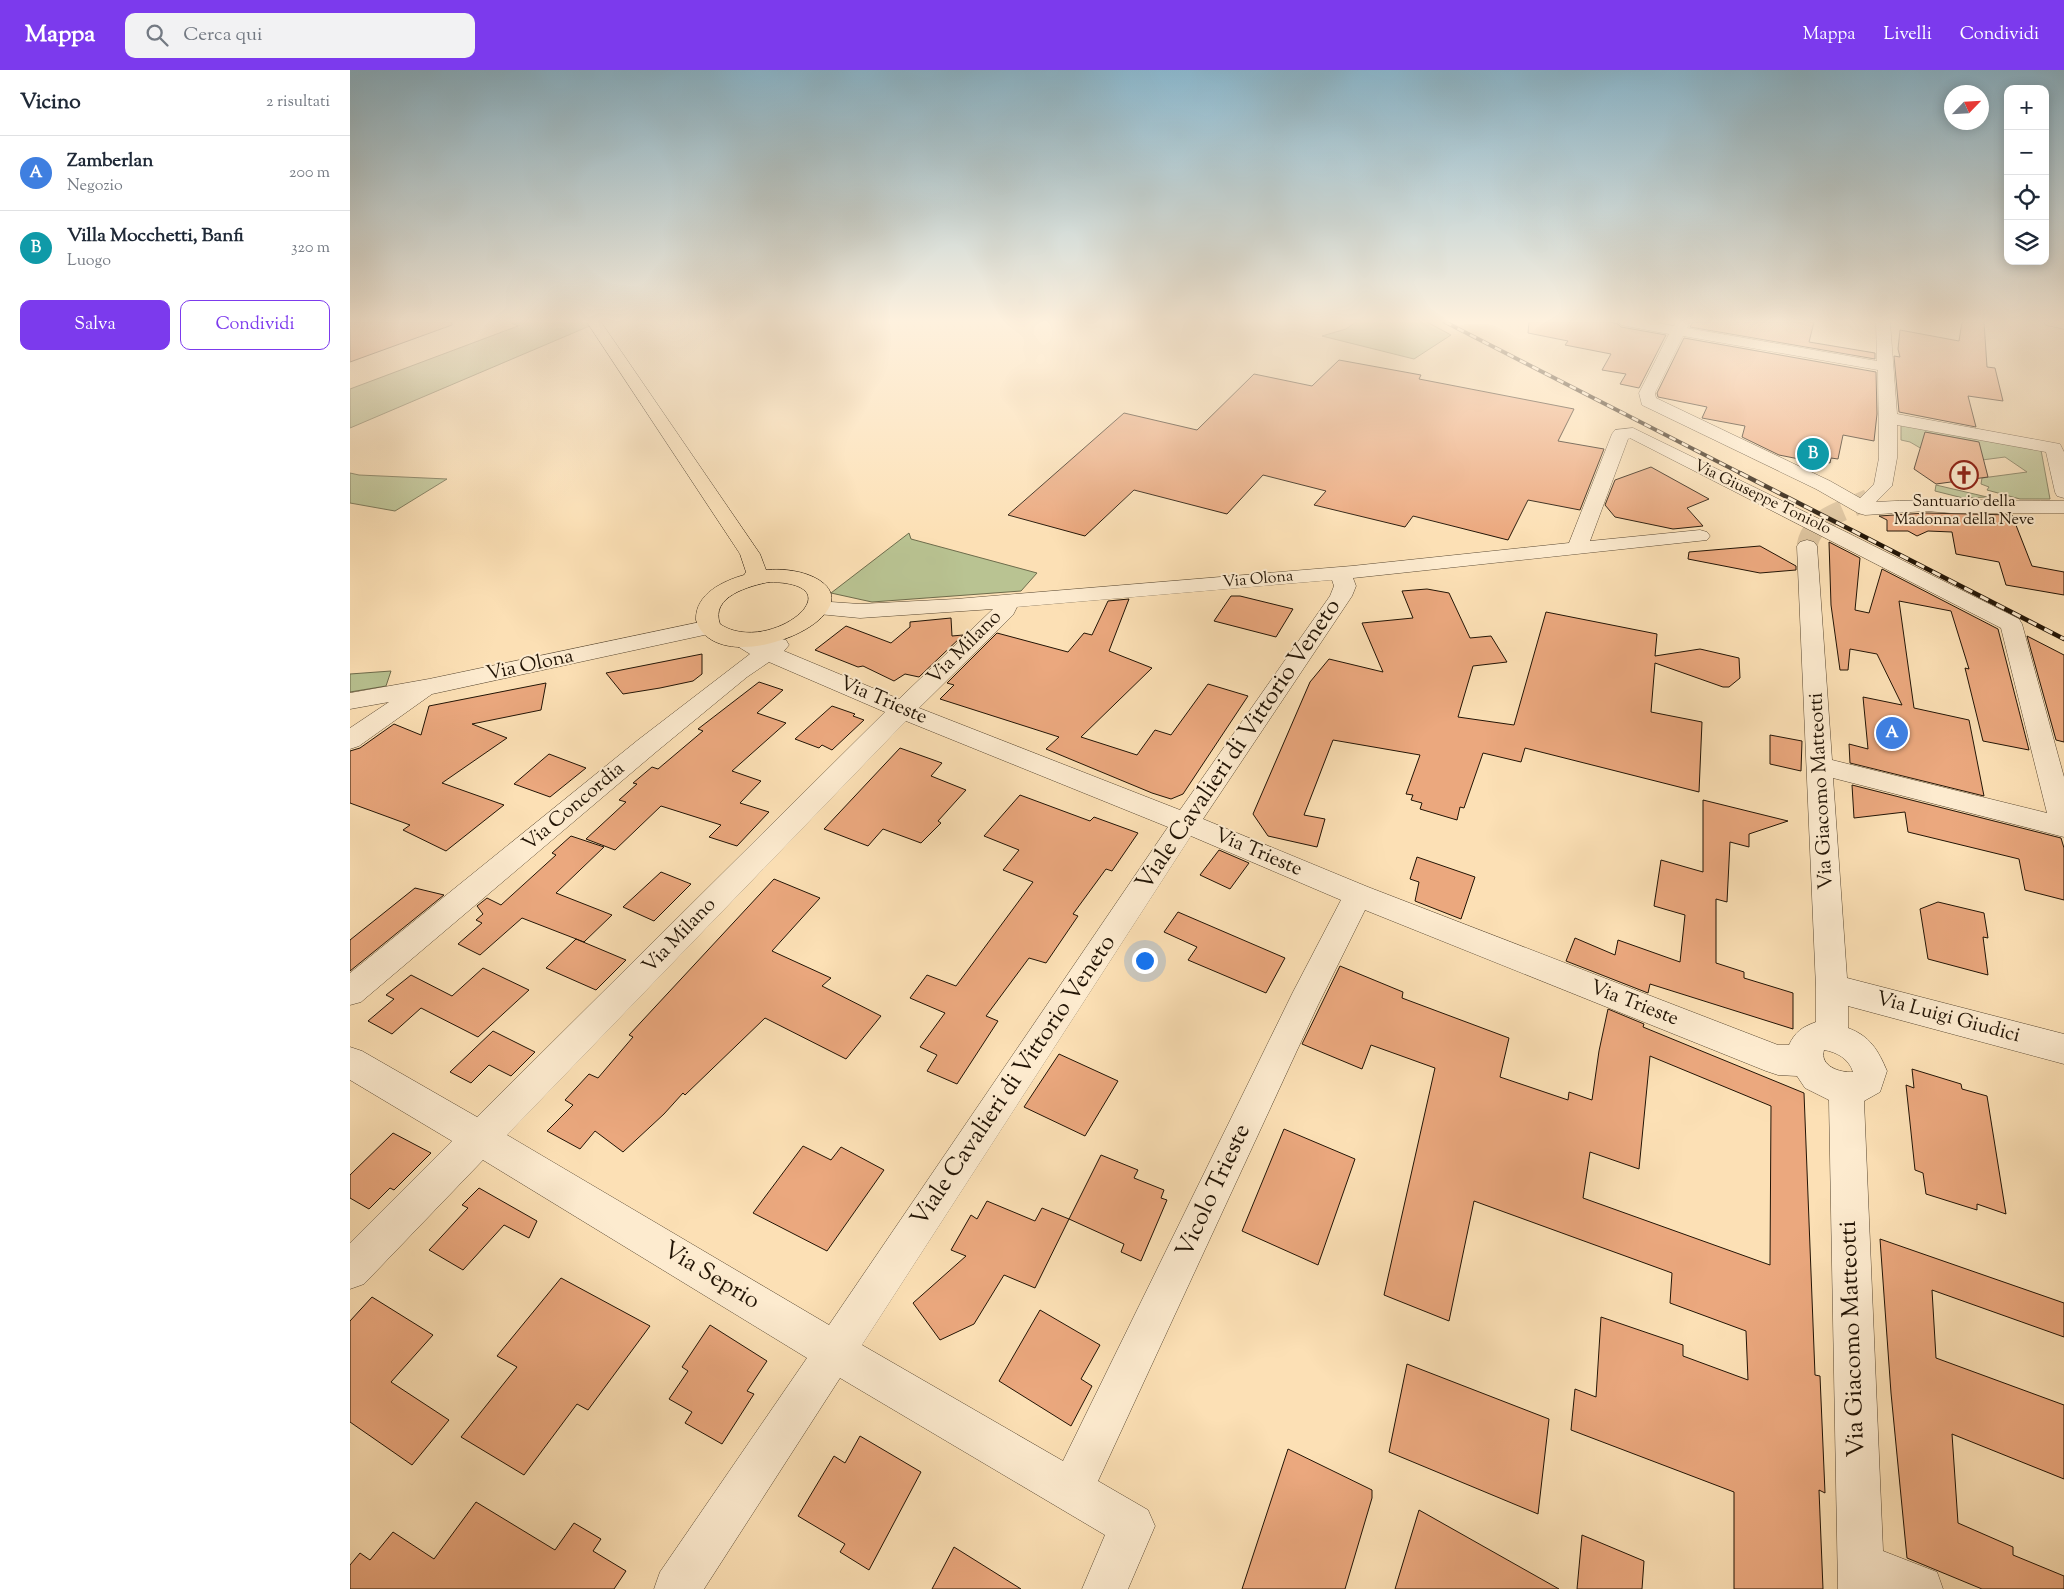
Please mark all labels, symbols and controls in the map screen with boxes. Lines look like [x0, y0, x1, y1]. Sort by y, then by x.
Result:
search box [125, 13, 475, 58]
text: Mappa [25, 18, 95, 52]
icon: search [143, 21, 171, 49]
text: Cerca qui [183, 22, 262, 49]
text: Mappa [1803, 22, 1856, 48]
text: Livelli [1884, 22, 1932, 48]
text: Condividi [1960, 22, 2039, 48]
north arrow [1944, 85, 1989, 130]
map controls [2004, 85, 2049, 265]
button: + [2004, 85, 2049, 130]
text: Vicino [20, 88, 81, 118]
text: 2 risultati [266, 91, 330, 114]
button: − [2004, 130, 2049, 175]
text: Zamberlan [67, 148, 154, 175]
text: A [30, 162, 43, 185]
text: 200 m [289, 162, 330, 185]
text: Negozio [67, 175, 123, 198]
button: locate [2004, 175, 2049, 220]
button: layers [2004, 220, 2049, 265]
text: Villa Mocchetti, Banfi [67, 223, 244, 250]
text: B [31, 237, 41, 260]
text: 320 m [291, 237, 330, 260]
text: Luogo [67, 250, 111, 273]
button: Salva [20, 300, 170, 350]
button: Condividi [180, 300, 330, 350]
pin: B [1797, 435, 1829, 473]
street label: Via Giuseppe Toniolo [1689, 455, 1835, 541]
church icon: Santuario della Madonna della Neve [1949, 460, 1979, 490]
place label: Santuario della Madonna della Neve [1894, 491, 2034, 532]
street label: Via Olona [1222, 565, 1295, 595]
street label: Viale Cavalieri di Vittorio Veneto [1128, 592, 1350, 898]
street label: Via Milano [921, 604, 1009, 692]
street label: Via Olona [484, 643, 576, 689]
street label: Via Trieste [835, 670, 931, 732]
street label: Via Giacomo Matteotti [1802, 691, 1842, 890]
pin: A [1876, 714, 1908, 752]
street label: Via Concordia [516, 755, 632, 859]
street label: Via Trieste [1210, 822, 1306, 884]
street label: Via Milano [636, 892, 724, 980]
street label: Viale Cavalieri di Vittorio Veneto [903, 928, 1125, 1234]
your location [1132, 948, 1158, 974]
street label: Via Trieste [1585, 974, 1683, 1034]
street label: Via Luigi Giudici [1873, 985, 2024, 1051]
street label: Vicolo Trieste [1168, 1119, 1260, 1263]
street label: Via Giacomo Matteotti [1832, 1220, 1874, 1458]
street label: Via Seprio [656, 1234, 766, 1318]

